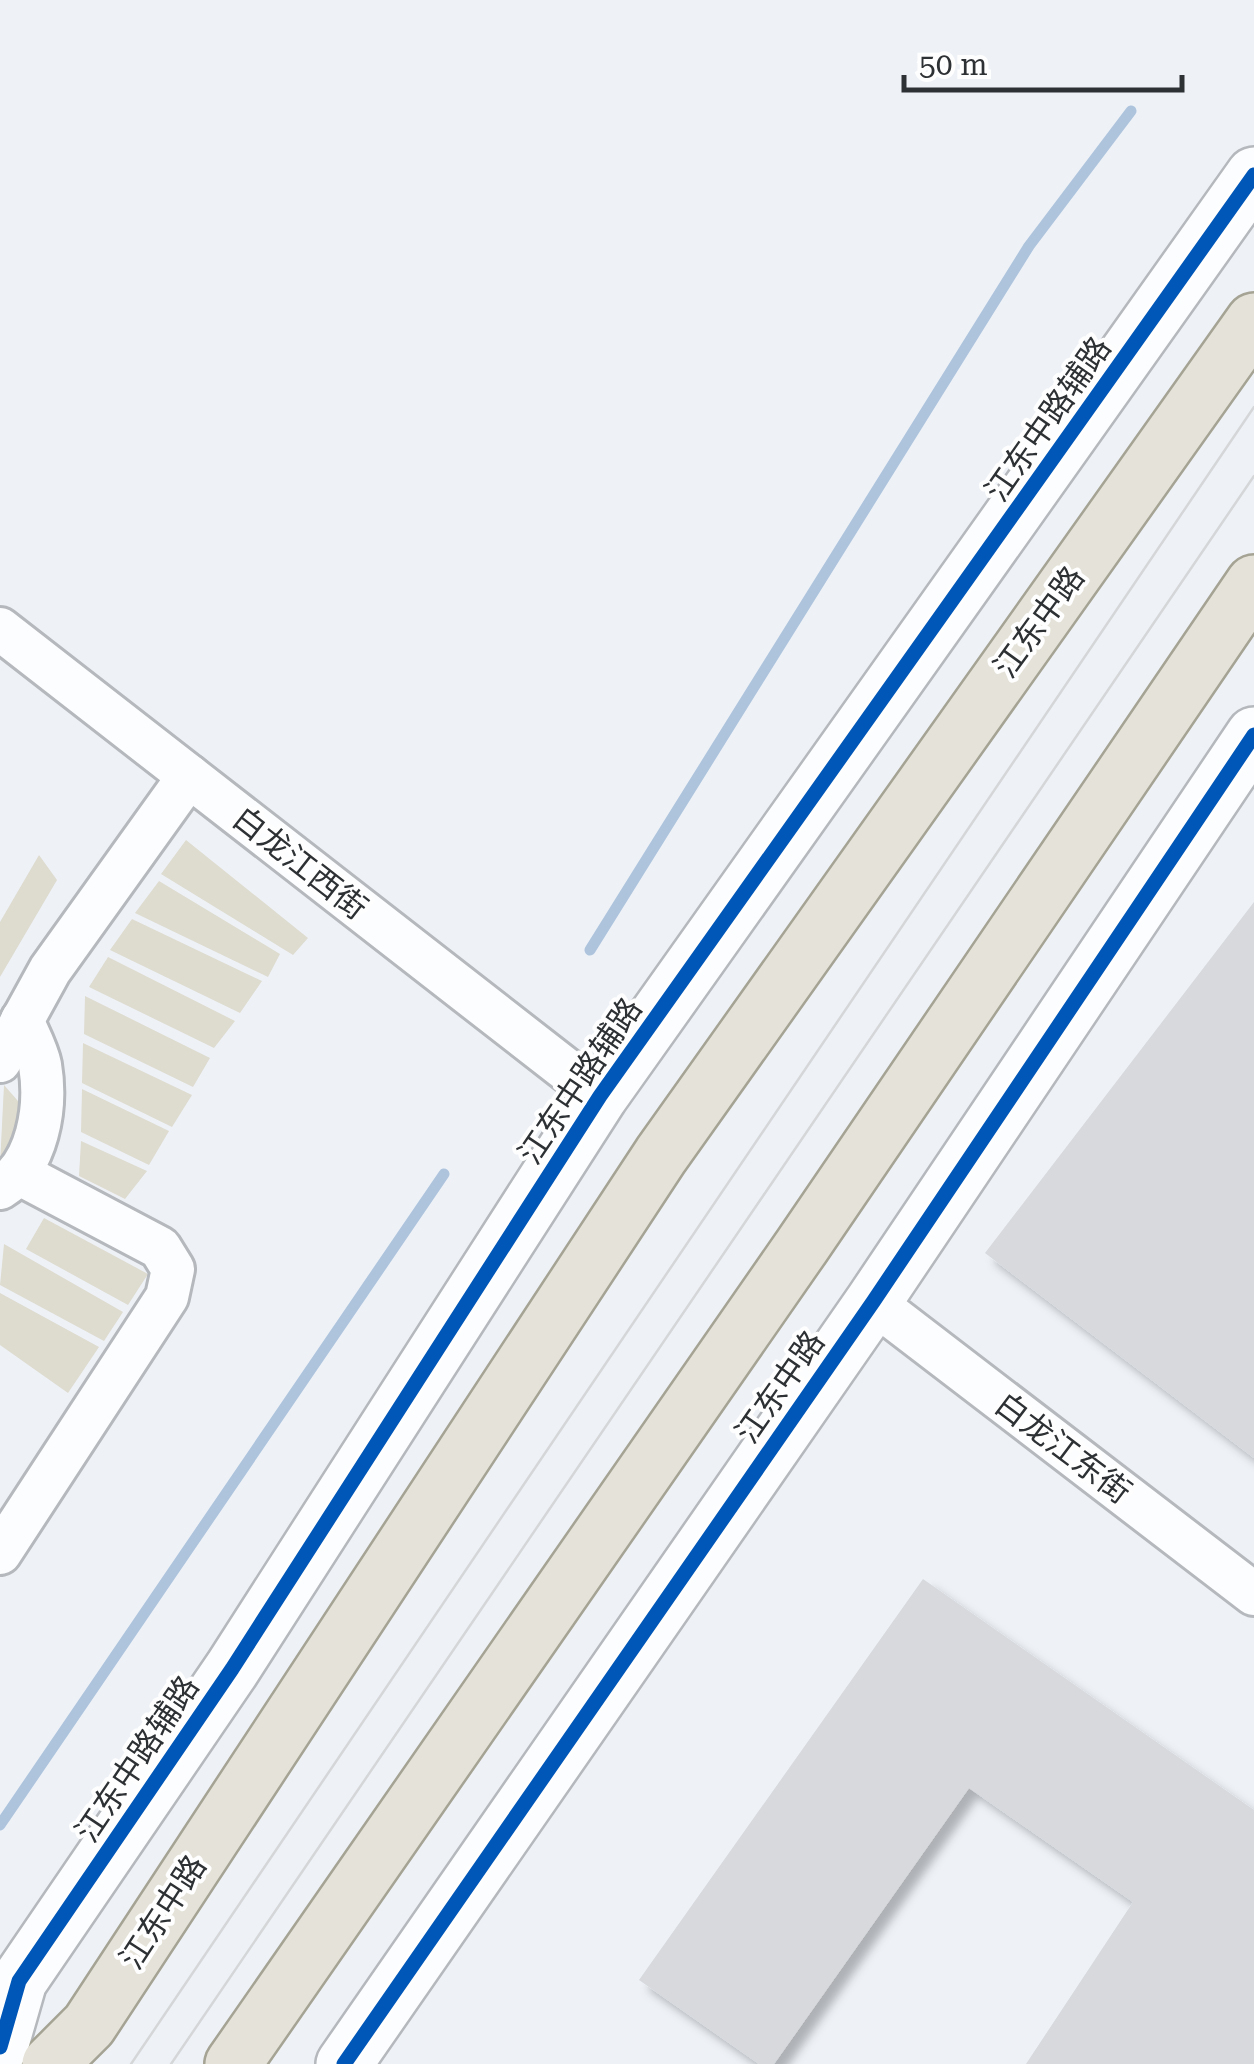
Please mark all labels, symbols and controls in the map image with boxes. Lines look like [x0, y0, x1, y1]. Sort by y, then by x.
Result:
scale bar [904, 30, 1182, 92]
text: 50 m [919, 47, 988, 82]
street label: 江东中路辅路 [977, 329, 1119, 509]
street label: 江东中路 [986, 559, 1092, 685]
street label: 白龙江西街 [225, 799, 375, 927]
street label: 江东中路辅路 [511, 991, 649, 1171]
street label: 江东中路 [728, 1324, 832, 1450]
street label: 白龙江东街 [988, 1385, 1138, 1511]
street label: 江东中路辅路 [68, 1669, 206, 1849]
street label: 江东中路 [112, 1848, 214, 1976]

